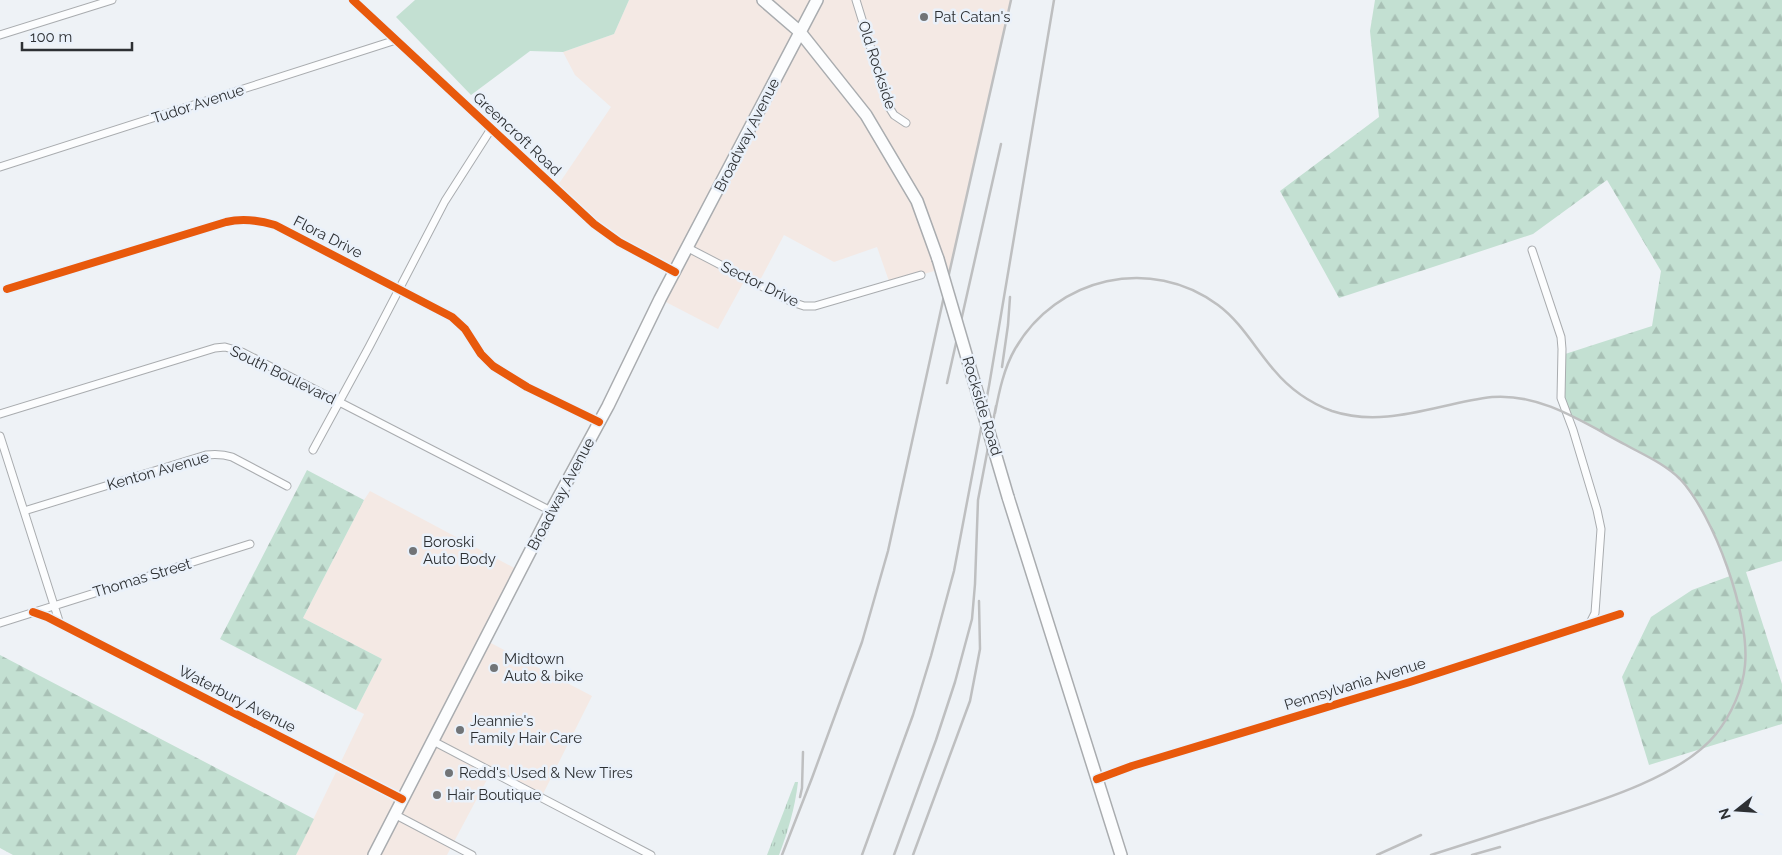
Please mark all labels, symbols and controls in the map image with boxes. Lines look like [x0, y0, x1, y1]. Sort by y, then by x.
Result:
place label: Pat Catan's [934, 8, 1011, 26]
marker: Pat Catan's [918, 11, 930, 23]
street label: Old Rockside [854, 19, 900, 112]
scale bar [22, 20, 132, 52]
text: 100 m [30, 28, 72, 46]
street label: Broadway Avenue [711, 75, 784, 195]
street label: Tudor Avenue [150, 81, 247, 127]
street label: Greencroft Road [469, 89, 565, 179]
street label: Flora Drive [291, 212, 366, 262]
street label: Sector Drive [718, 257, 802, 311]
street label: South Boulevard [227, 342, 339, 408]
street label: Rockside Road [958, 354, 1006, 458]
street label: Broadway Avenue [524, 434, 598, 553]
street label: Kenton Avenue [105, 448, 211, 494]
place label: Boroski Auto Body [423, 533, 496, 568]
marker: Boroski Auto Body [407, 545, 419, 557]
street label: Thomas Street [91, 555, 193, 601]
place label: Midtown Auto & bike [504, 650, 583, 685]
street label: Pennsylvania Avenue [1282, 654, 1428, 714]
street label: Waterbury Avenue [175, 662, 299, 736]
marker: Midtown Auto & bike [488, 662, 500, 674]
place label: Jeannie's Family Hair Care [470, 712, 582, 747]
marker: Jeannie's Family Hair Care [454, 724, 466, 736]
place label: Redd's Used & New Tires [459, 764, 633, 782]
marker: Redd's Used & New Tires [443, 767, 455, 779]
north arrow [1712, 785, 1762, 835]
place label: Hair Boutique [447, 786, 541, 804]
marker: Hair Boutique [431, 789, 443, 801]
text: N [1715, 806, 1734, 821]

